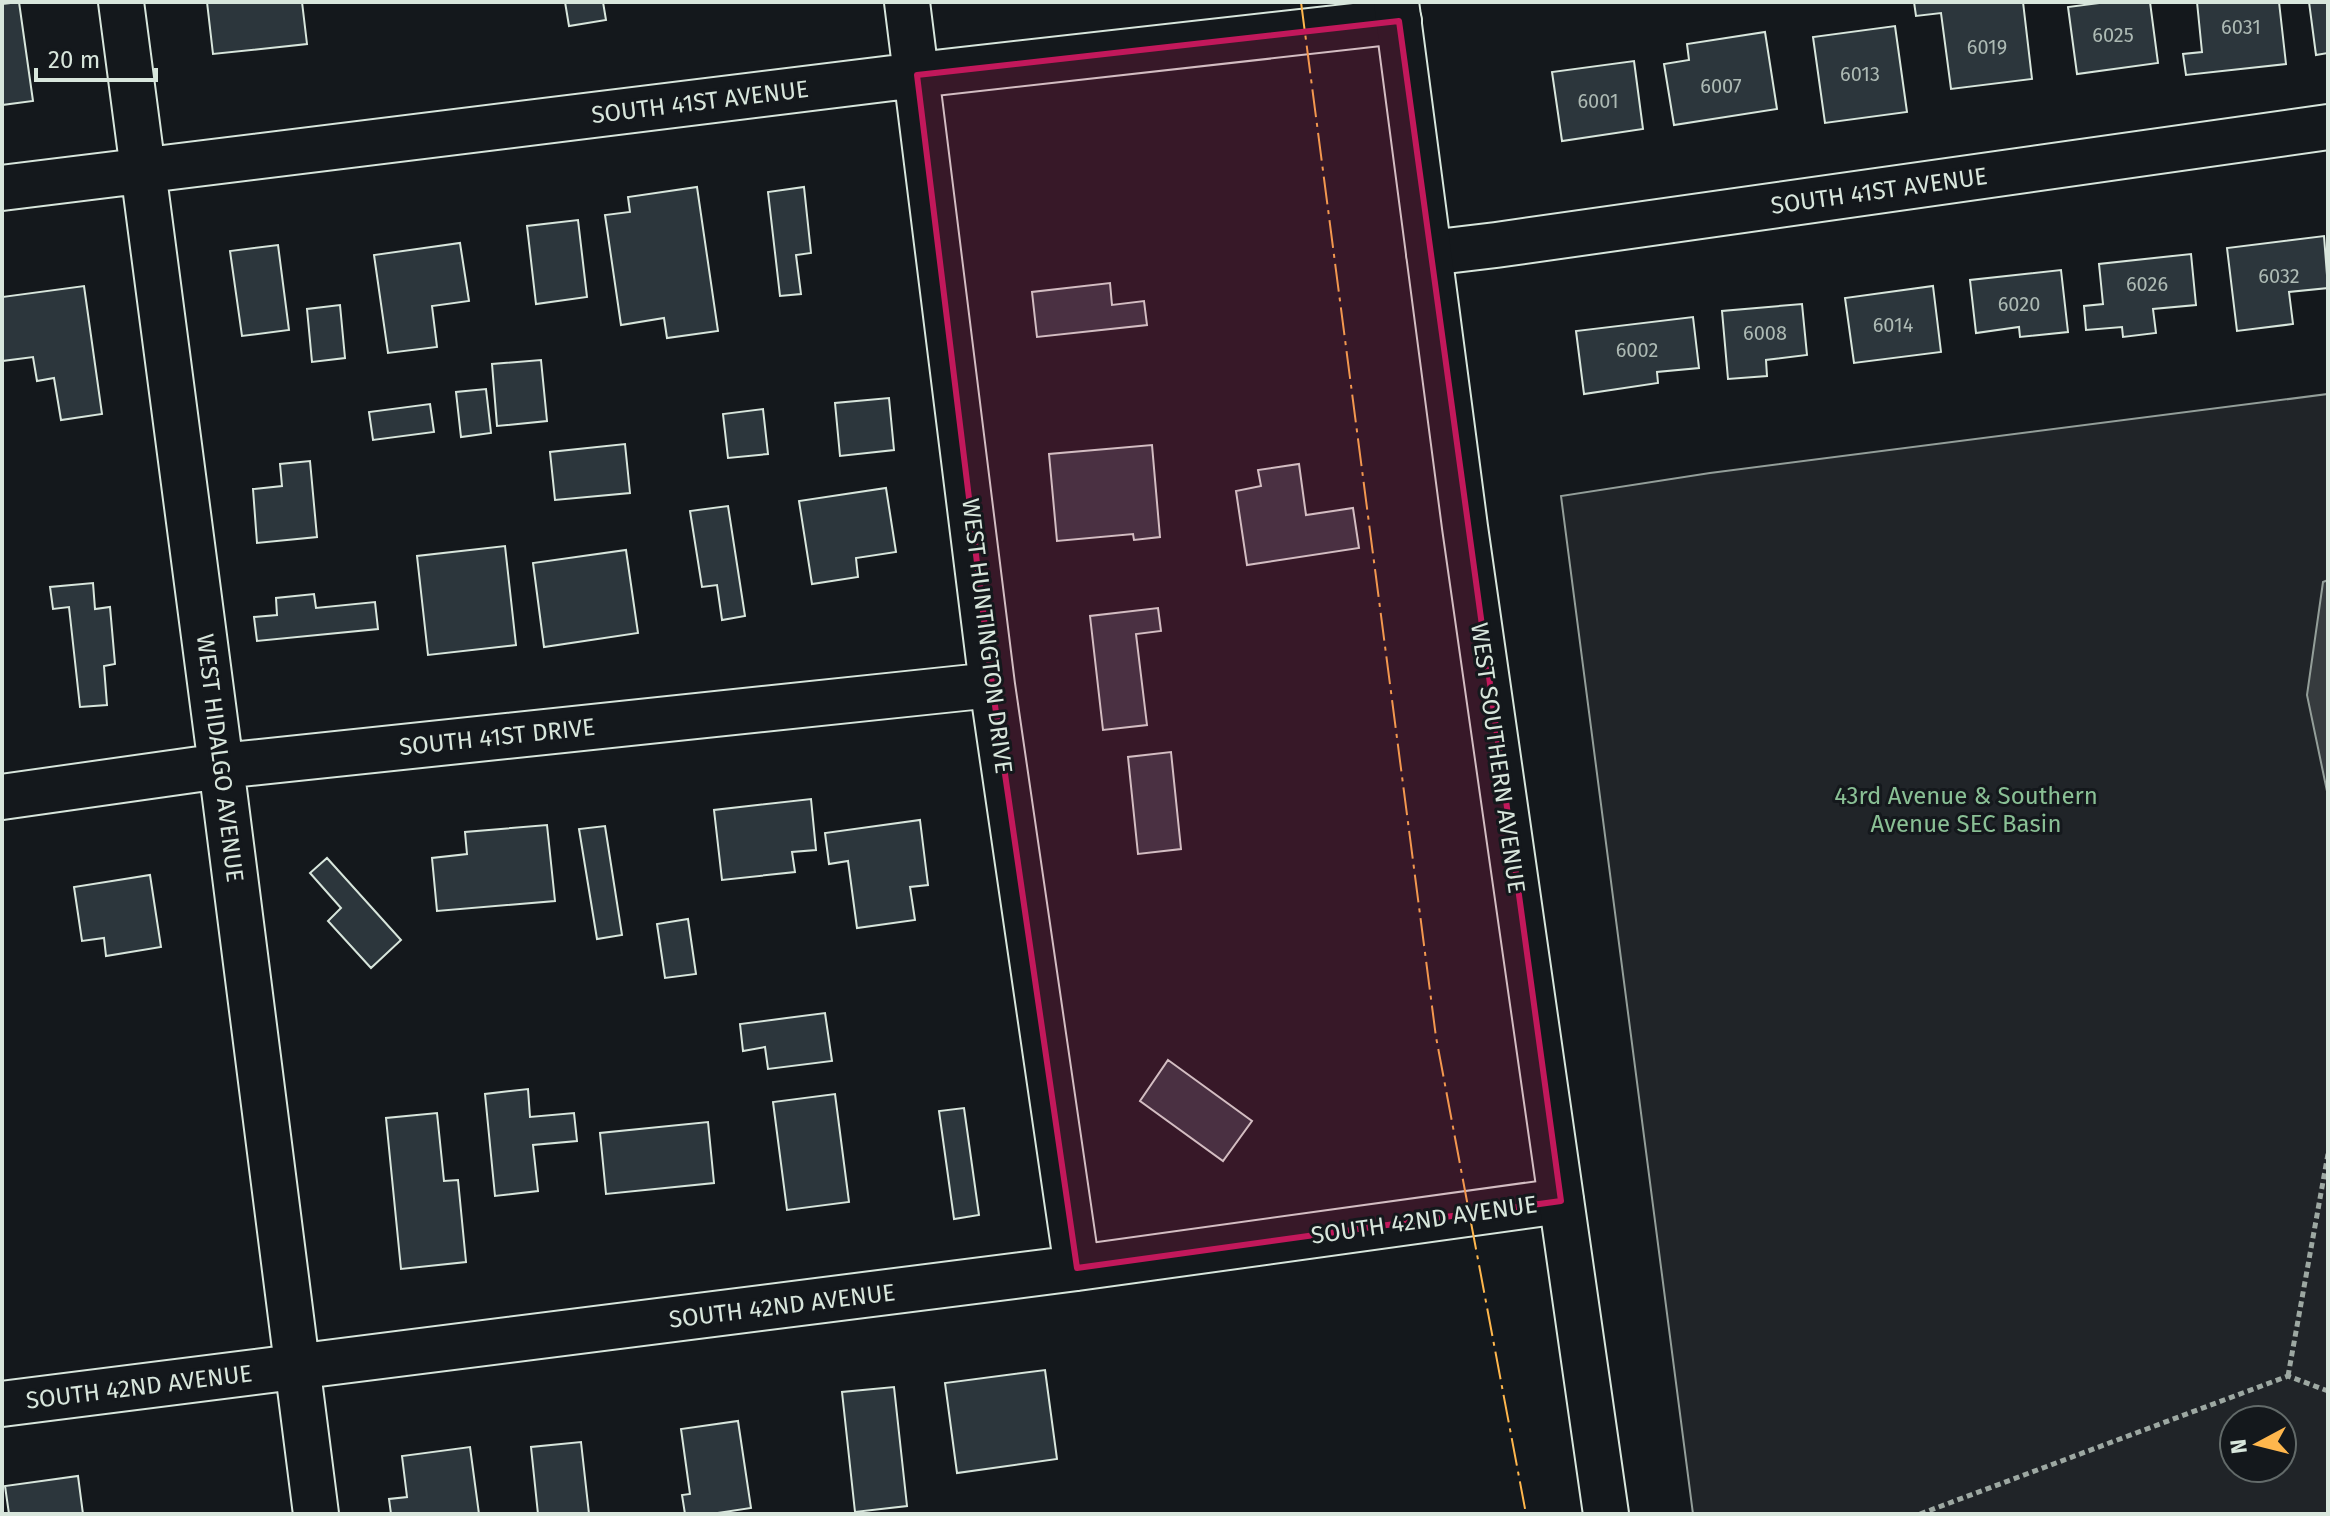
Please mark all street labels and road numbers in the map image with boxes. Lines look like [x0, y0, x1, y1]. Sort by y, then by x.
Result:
street label: SOUTH 41ST AVENUE [590, 75, 810, 129]
street label: SOUTH 41ST AVENUE [1769, 162, 1989, 220]
street label: WEST HUNTINGTON DRIVE [956, 497, 1018, 775]
street label: WEST SOUTHERN AVENUE [1465, 621, 1531, 895]
street label: WEST HIDALGO AVENUE [191, 632, 249, 884]
street label: SOUTH 41ST DRIVE [398, 713, 596, 761]
street label: SOUTH 42ND AVENUE [1309, 1190, 1539, 1250]
street label: SOUTH 42ND AVENUE [667, 1278, 897, 1334]
street label: SOUTH 42ND AVENUE [24, 1359, 254, 1415]

